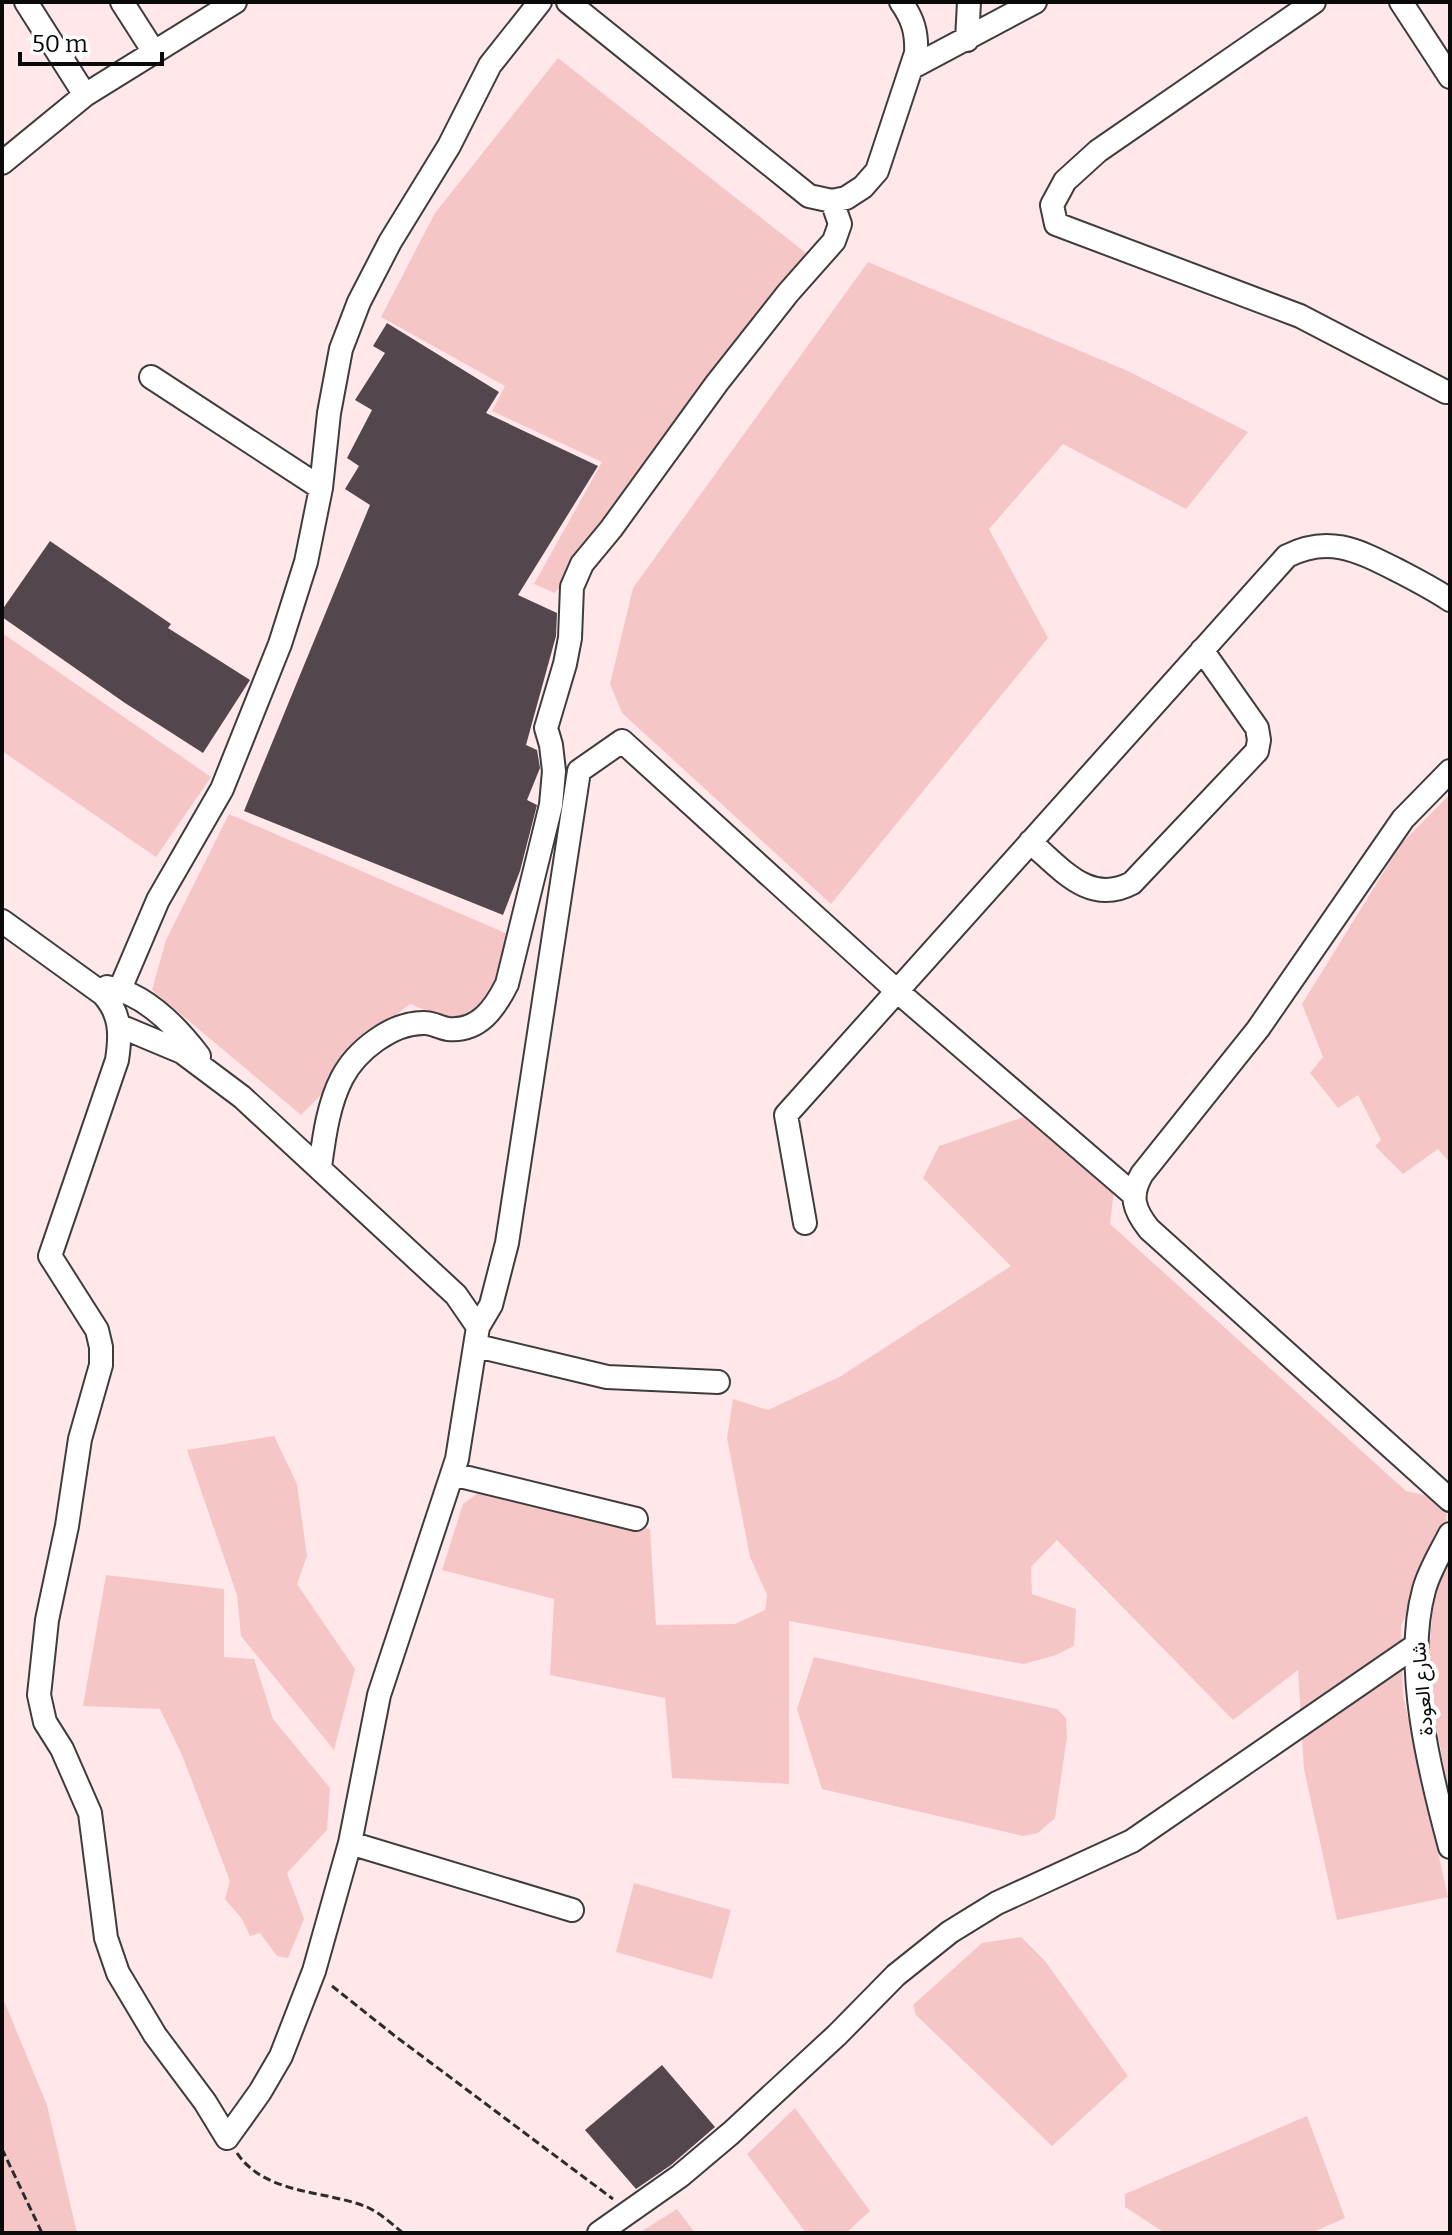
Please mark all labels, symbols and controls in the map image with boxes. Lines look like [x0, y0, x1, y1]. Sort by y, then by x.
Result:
scale bar [20, 16, 162, 66]
text: 50 m [32, 30, 88, 58]
street label: شارع العودة [1406, 1641, 1440, 1737]

